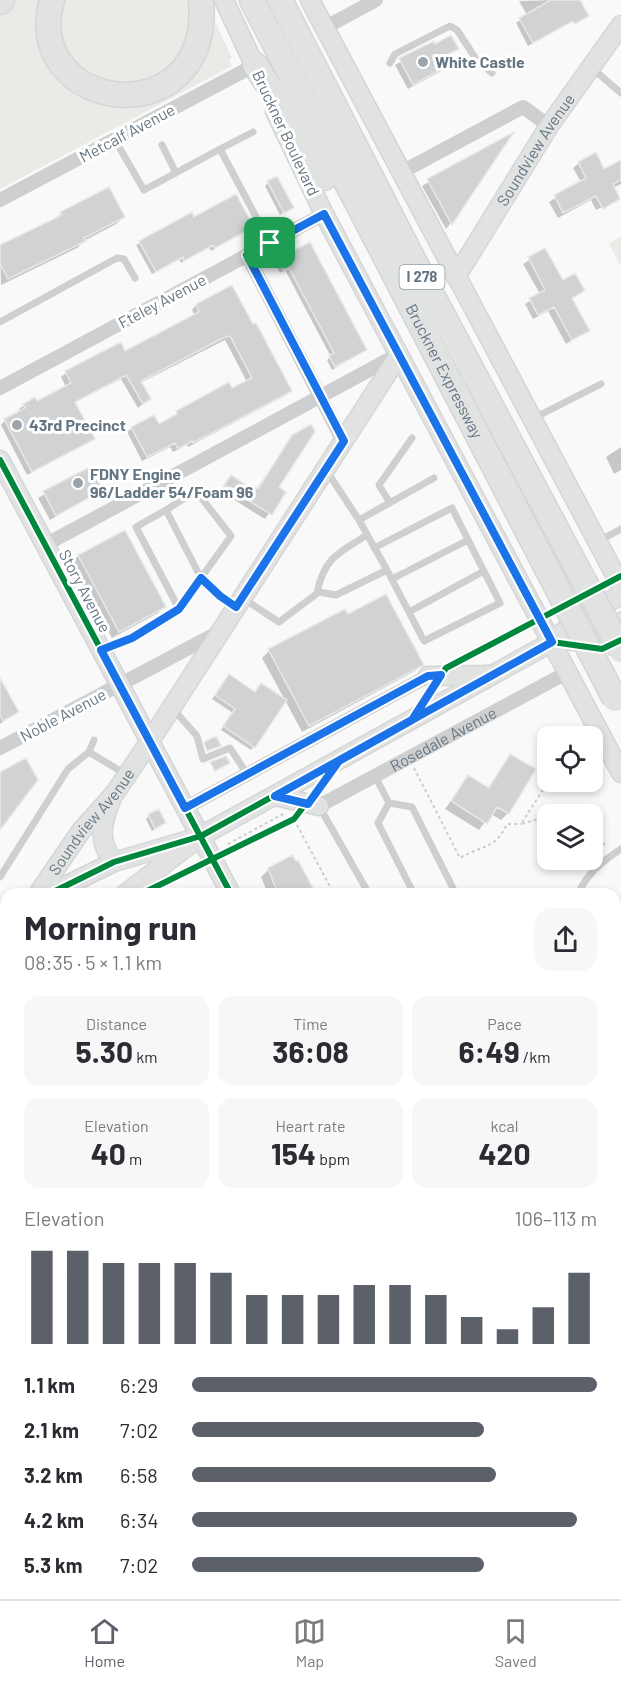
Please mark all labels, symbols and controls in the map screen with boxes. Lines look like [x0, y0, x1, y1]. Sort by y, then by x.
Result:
place label: White Castle [435, 52, 525, 71]
marker: White Castle [416, 55, 430, 69]
street label: Bruckner Boulevard [249, 67, 324, 199]
street label: Soundview Avenue [492, 90, 578, 209]
street label: Metcalf Avenue [76, 99, 178, 166]
pin [244, 217, 295, 268]
icon: arrive [253, 226, 286, 259]
road number: I 278 [400, 265, 444, 289]
street label: Fteley Avenue [115, 269, 209, 332]
street label: Bruckner Expressway [402, 300, 488, 442]
place label: 43rd Precinct [29, 415, 126, 434]
marker: 43rd Precinct [10, 418, 24, 432]
place label: FDNY Engine 96/Ladder 54/Foam 96 [90, 464, 254, 501]
marker: FDNY Engine 96/Ladder 54/Foam 96 [71, 476, 85, 490]
street label: Story Avenue [56, 546, 115, 636]
street label: Noble Avenue [17, 684, 109, 745]
street label: Rosedale Avenue [386, 702, 499, 775]
map controls [537, 726, 603, 870]
button: locate [537, 726, 603, 792]
street label: Soundview Avenue [44, 765, 138, 878]
button: layers [537, 804, 603, 870]
text: Morning run [24, 907, 197, 947]
button: share [534, 908, 597, 971]
text: 08:35 · 5 × 1.1 km [24, 950, 162, 974]
text: Distance [86, 1014, 147, 1033]
text: Time [293, 1014, 328, 1033]
text: Pace [487, 1014, 522, 1033]
text: 5.30 [75, 1033, 133, 1069]
text: 36:08 [272, 1033, 349, 1069]
text: 6:49 [459, 1033, 520, 1069]
text: km [133, 1047, 158, 1066]
text: /km [520, 1047, 550, 1066]
text: Elevation [84, 1116, 149, 1135]
text: Heart rate [275, 1116, 346, 1135]
text: kcal [491, 1116, 518, 1135]
text: 40 [91, 1135, 126, 1171]
text: 154 [271, 1135, 316, 1171]
text: 420 [478, 1135, 531, 1171]
text: m [126, 1149, 142, 1168]
text: bpm [316, 1149, 350, 1168]
text: Elevation [24, 1206, 105, 1230]
text: 106–113 m [515, 1206, 597, 1230]
text: 1.1 km [24, 1373, 75, 1397]
text: 6:29 [120, 1373, 158, 1397]
text: 2.1 km [24, 1418, 79, 1442]
text: 7:02 [120, 1418, 158, 1442]
text: 3.2 km [24, 1463, 83, 1487]
text: 6:58 [120, 1463, 158, 1487]
text: 4.2 km [24, 1508, 84, 1532]
text: 6:34 [120, 1508, 158, 1532]
text: 5.3 km [24, 1553, 82, 1577]
text: 7:02 [120, 1553, 158, 1577]
tab: Home [84, 1615, 125, 1670]
tab: Map [293, 1615, 326, 1670]
tab: Saved [495, 1615, 537, 1670]

